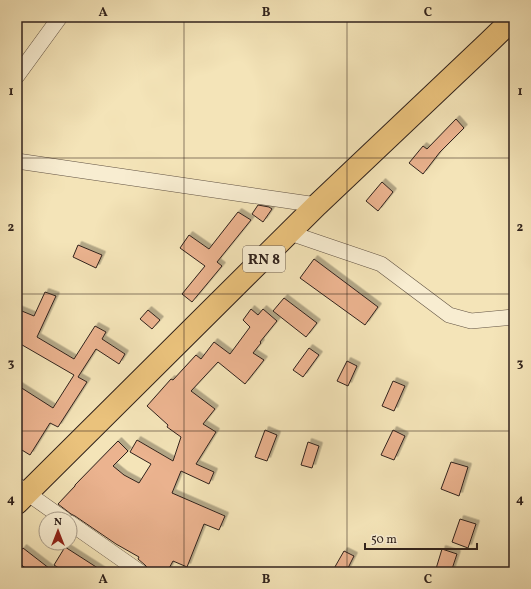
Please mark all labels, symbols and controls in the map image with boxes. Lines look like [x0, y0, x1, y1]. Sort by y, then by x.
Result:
text: A [98, 4, 108, 22]
text: B [262, 4, 271, 22]
text: C [424, 4, 432, 22]
text: 1 [8, 83, 14, 101]
text: 1 [517, 83, 523, 101]
text: 2 [8, 219, 15, 237]
text: 2 [517, 219, 524, 237]
road number: RN 8 [243, 246, 285, 272]
text: 3 [8, 355, 15, 373]
text: 3 [517, 355, 524, 373]
text: 4 [7, 491, 15, 509]
text: 4 [516, 491, 524, 509]
north arrow [38, 511, 78, 551]
text: N [54, 515, 62, 530]
scale bar [365, 525, 477, 551]
text: 50 m [371, 532, 397, 548]
text: A [98, 571, 108, 589]
text: B [262, 571, 271, 589]
text: C [424, 571, 432, 589]

